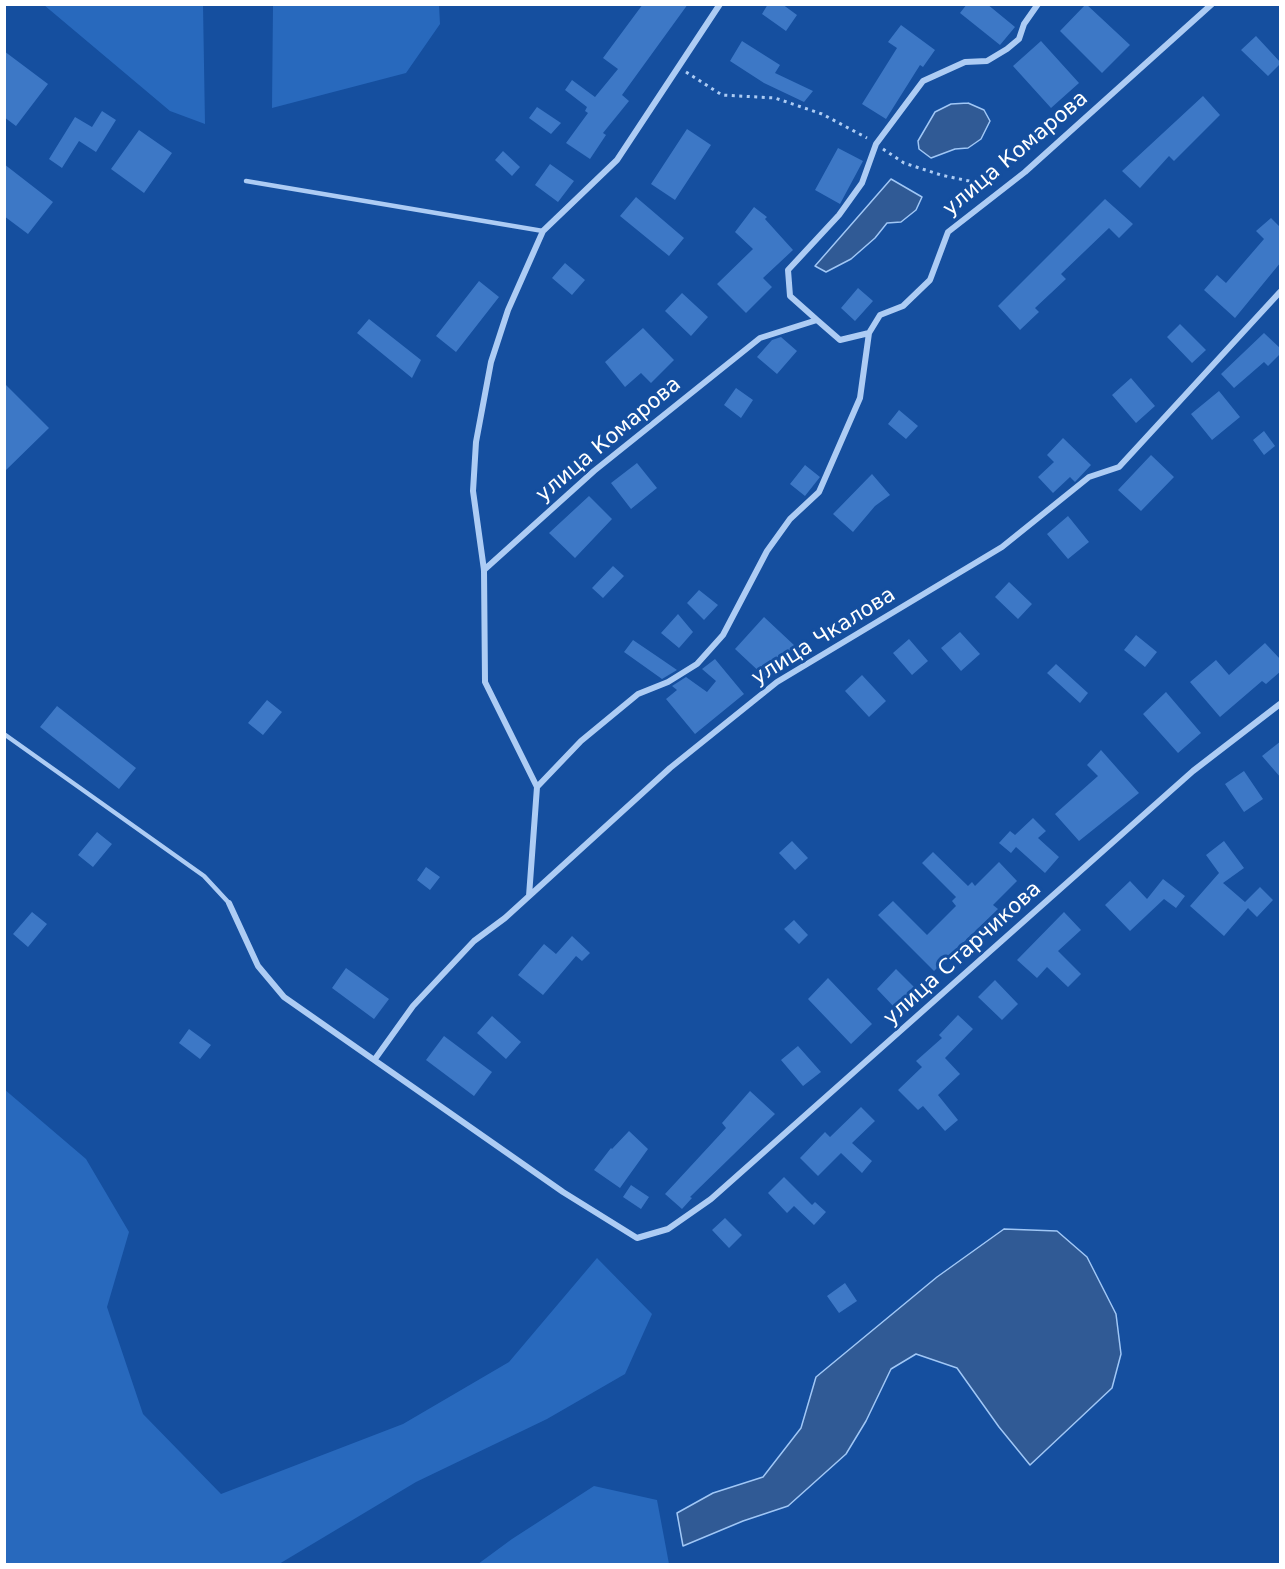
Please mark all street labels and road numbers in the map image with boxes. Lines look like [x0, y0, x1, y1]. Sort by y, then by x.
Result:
street label: улица Комарова [938, 86, 1094, 222]
street label: улица Комарова [531, 372, 687, 508]
street label: улица Чкалова [747, 583, 901, 691]
street label: улица Старчикова [879, 877, 1047, 1031]

